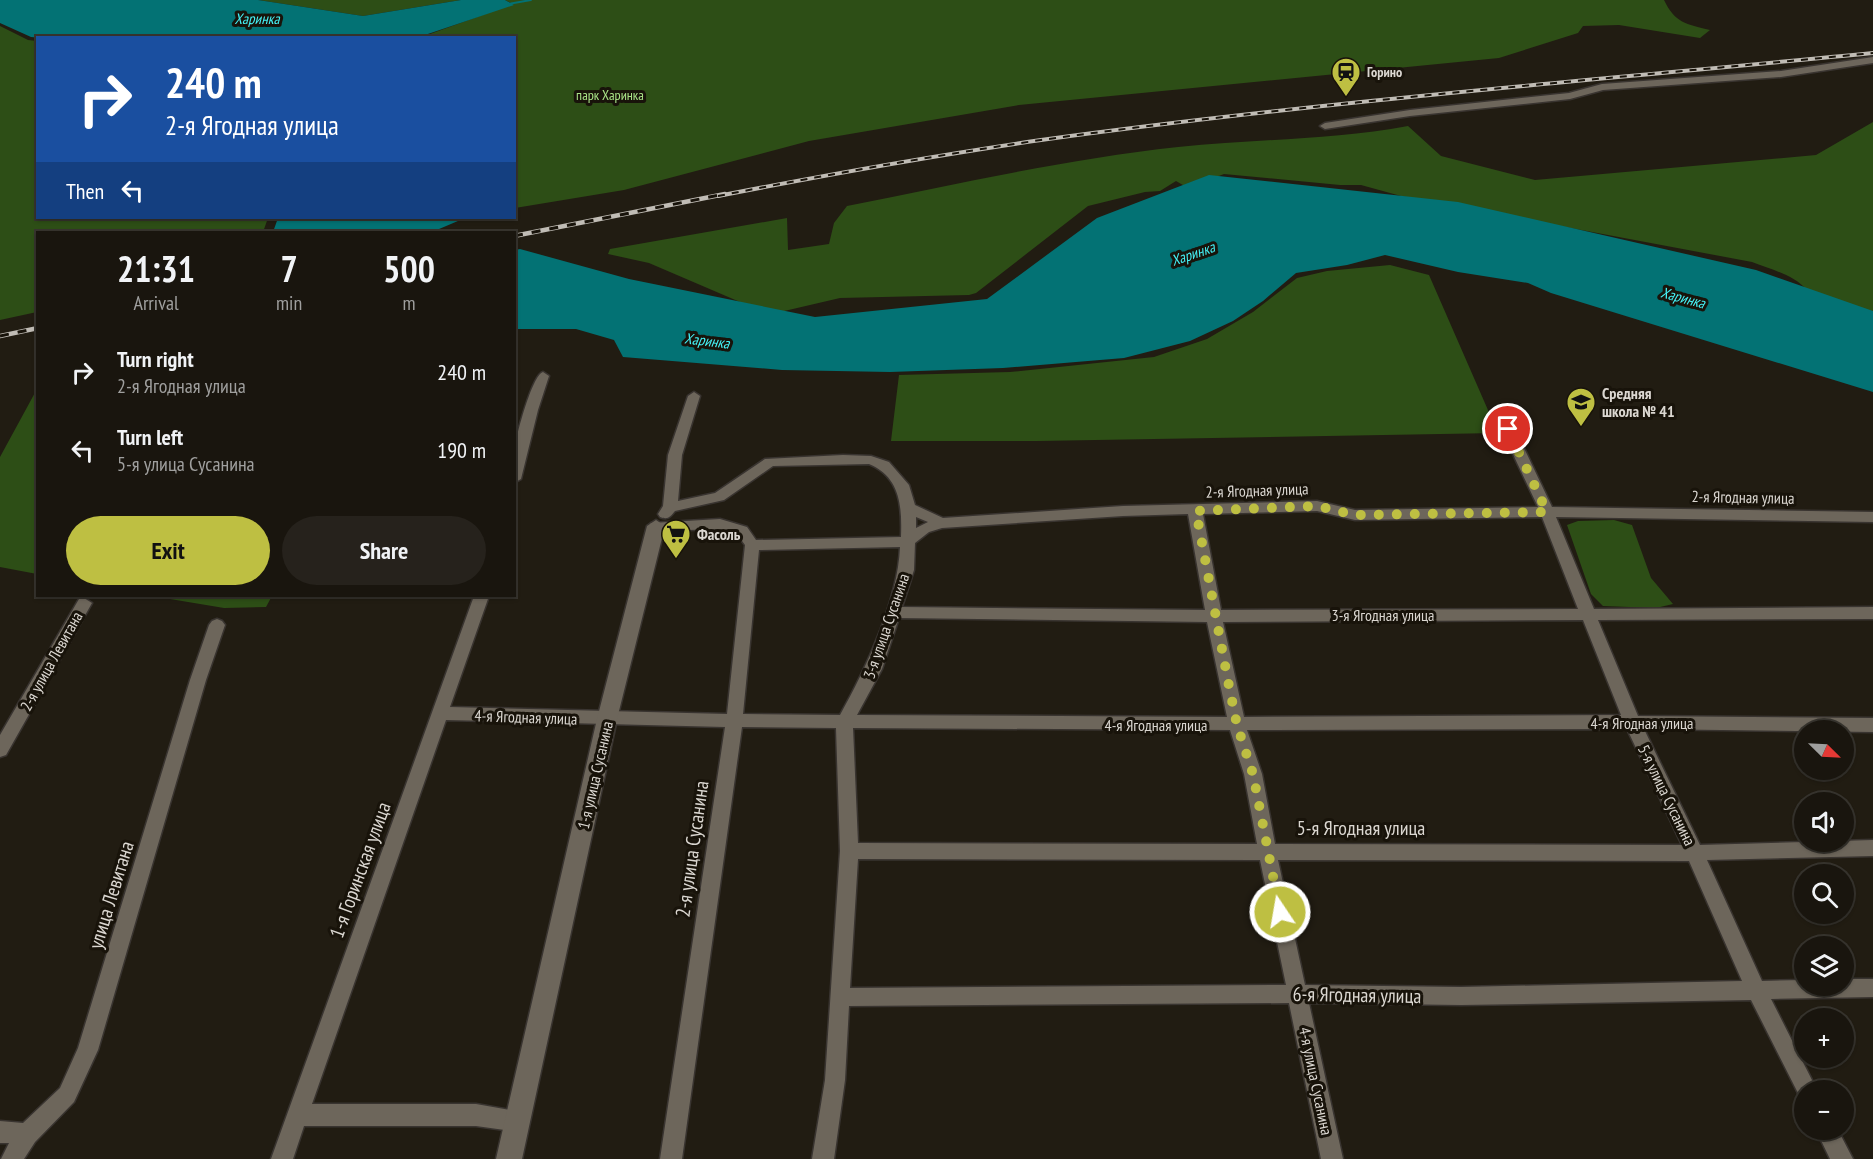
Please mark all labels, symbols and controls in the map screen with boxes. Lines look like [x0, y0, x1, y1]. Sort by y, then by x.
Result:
water label: Харинка [235, 9, 280, 28]
text: 240 m [165, 55, 262, 110]
station icon: Горино [1330, 56, 1362, 98]
icon: right [66, 60, 144, 138]
place label: Горино [1367, 63, 1402, 81]
park label: парк Харинка [576, 86, 644, 104]
text: 2-я Ягодная улица [165, 108, 339, 142]
icon: left [116, 174, 149, 207]
text: Then [66, 177, 104, 205]
water label: Харинка [1168, 237, 1218, 270]
text: 21:31 [117, 245, 195, 292]
text: 7 [280, 245, 298, 292]
text: 500 [383, 245, 435, 292]
water label: Харинка [1659, 283, 1708, 313]
text: Arrival [133, 290, 179, 316]
text: min [276, 290, 302, 316]
text: m [403, 290, 416, 316]
water label: Харинка [684, 328, 732, 353]
text: Turn right [117, 345, 194, 373]
icon: right [66, 356, 99, 389]
text: 240 m [437, 358, 486, 386]
text: 2-я Ягодная улица [117, 373, 246, 399]
place label: Средняя школа № 41 [1602, 383, 1675, 421]
school or university icon: Средняя школа № 41 [1565, 386, 1597, 428]
pin [1482, 403, 1533, 454]
icon: arrive [1491, 412, 1524, 445]
text: Turn left [117, 423, 183, 451]
icon: left [66, 434, 99, 467]
text: 190 m [437, 436, 486, 464]
text: 5-я улица Сусанина [117, 451, 255, 477]
street label: 2-я Ягодная улица [1205, 478, 1309, 502]
street label: 2-я Ягодная улица [1691, 486, 1795, 508]
button: Exit [66, 516, 270, 585]
button: Share [282, 516, 486, 585]
supermarket icon: Фасоль [660, 518, 692, 560]
place label: Фасоль [697, 524, 741, 544]
street label: 3-я улица Сусанина [859, 571, 913, 681]
street label: 3-я Ягодная улица [1332, 605, 1434, 625]
street label: 2-я улица Левитана [15, 608, 87, 714]
street label: 4-я Ягодная улица [474, 705, 578, 729]
street label: 4-я Ягодная улица [1591, 713, 1693, 733]
street label: 4-я Ягодная улица [1105, 715, 1207, 735]
street label: 1-я улица Сусанина [573, 719, 617, 831]
north arrow [1794, 720, 1854, 780]
map controls [1794, 720, 1854, 1140]
street label: 5-я улица Сусанина [1634, 741, 1700, 849]
street label: 2-я улица Сусанина [670, 779, 714, 919]
button: sound [1794, 792, 1854, 852]
street label: 1-я Горинская улица [323, 799, 397, 941]
street label: 5-я Ягодная улица [1297, 815, 1425, 841]
street label: улица Левитана [82, 838, 140, 952]
button: search [1794, 864, 1854, 924]
position arrow [1248, 880, 1312, 944]
button: layers [1794, 936, 1854, 996]
street label: 6-я Ягодная улица [1292, 981, 1422, 1009]
button: + [1794, 1008, 1854, 1068]
street label: 4-я улица Сусанина [1295, 1025, 1337, 1137]
button: − [1794, 1080, 1854, 1140]

